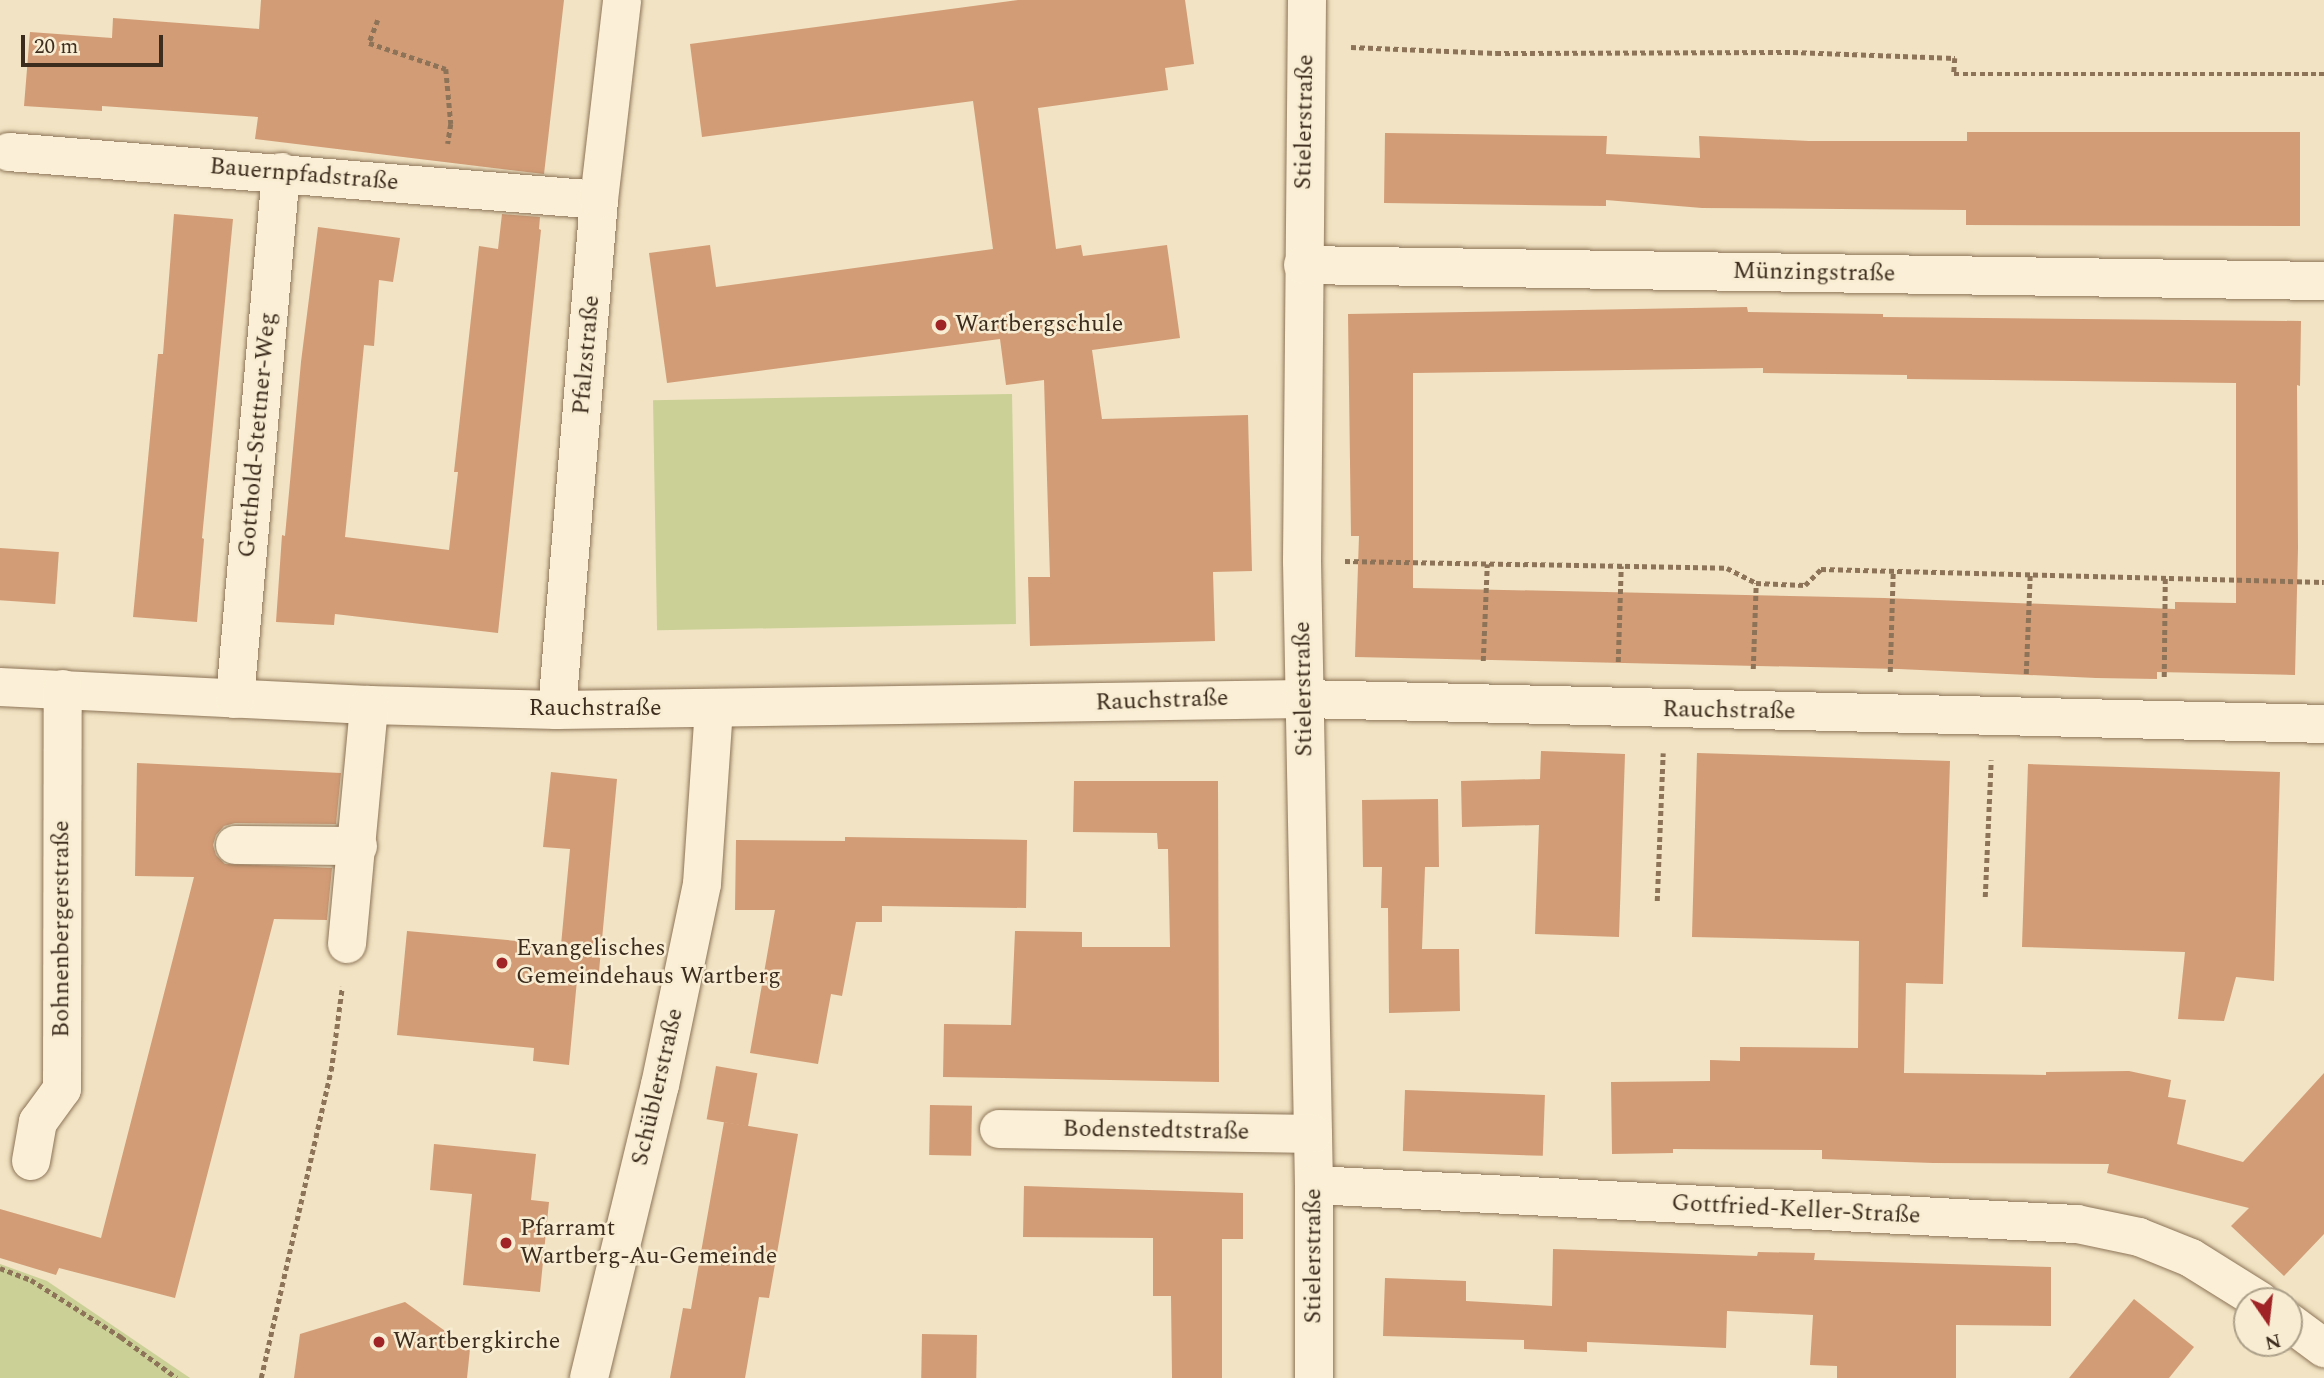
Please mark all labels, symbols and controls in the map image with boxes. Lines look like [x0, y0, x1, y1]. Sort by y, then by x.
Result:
scale bar [24, 21, 166, 65]
text: 20 m [34, 31, 78, 63]
street label: Stielerstraße [1289, 54, 1321, 190]
street label: Bauernpfadstraße [208, 152, 400, 198]
street label: Münzingstraße [1732, 257, 1896, 289]
street label: Pfalzstraße [567, 294, 607, 416]
street label: Gotthold-Stettner-Weg [233, 311, 283, 559]
place label: Wartbergschule [955, 311, 1123, 339]
marker: Wartbergschule [933, 317, 949, 333]
street label: Stielerstraße [1288, 621, 1320, 757]
street label: Rauchstraße [1095, 684, 1229, 718]
street label: Rauchstraße [528, 695, 662, 723]
street label: Rauchstraße [1662, 695, 1796, 727]
street label: Bohnenbergerstraße [48, 820, 76, 1038]
place label: Evangelisches Gemeindehaus Wartberg [516, 935, 781, 991]
marker: Evangelisches Gemeindehaus Wartberg [494, 955, 510, 971]
street label: Schüblerstraße [626, 1006, 690, 1168]
street label: Bodenstedtstraße [1062, 1115, 1250, 1147]
street label: Stielerstraße [1300, 1188, 1328, 1324]
street label: Gottfried-Keller-Straße [1671, 1189, 1921, 1231]
place label: Pfarramt Wartberg-Au-Gemeinde [520, 1215, 777, 1271]
marker: Pfarramt Wartberg-Au-Gemeinde [498, 1235, 514, 1251]
north arrow [2233, 1287, 2303, 1357]
text: N [2262, 1325, 2284, 1357]
place label: Wartbergkirche [393, 1328, 560, 1356]
marker: Wartbergkirche [371, 1334, 387, 1350]

